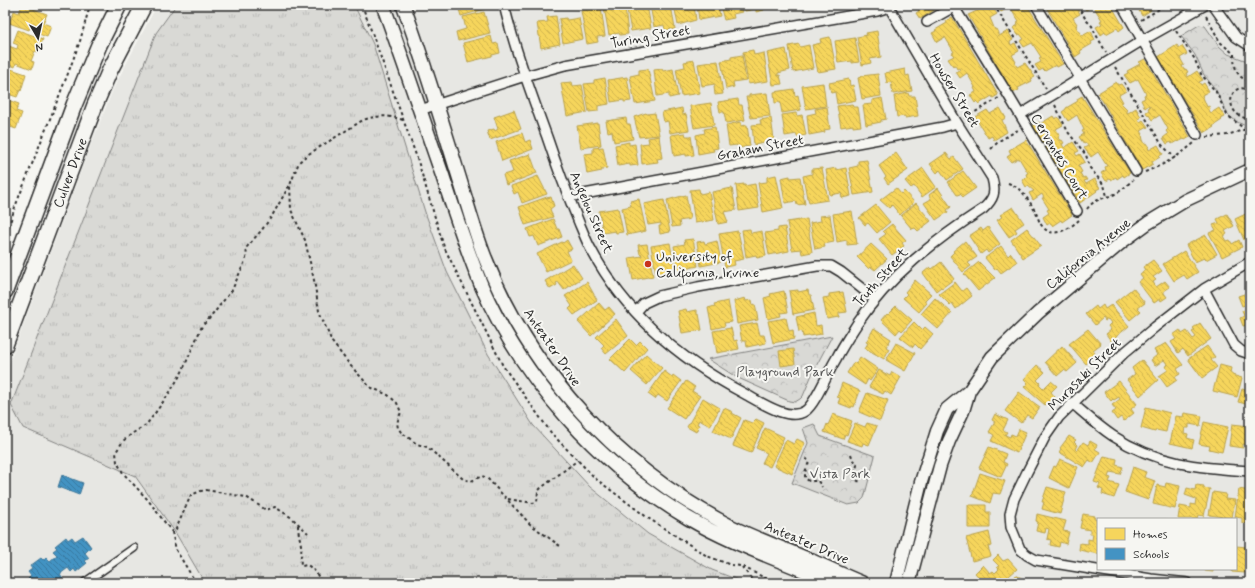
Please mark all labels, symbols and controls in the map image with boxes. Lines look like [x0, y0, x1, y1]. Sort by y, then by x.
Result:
north arrow [18, 18, 58, 58]
street label: Turing Street [609, 21, 691, 53]
text: N [35, 39, 44, 54]
street label: Howser Street [925, 50, 983, 131]
street label: Cervantes Court [1027, 110, 1092, 203]
street label: Graham Street [715, 131, 805, 165]
street label: Culver Drive [49, 136, 92, 211]
street label: Angelou Street [563, 169, 617, 258]
street label: California Avenue [1042, 214, 1136, 295]
street label: Truth Street [849, 244, 913, 311]
place label: University of California, Irvine [656, 248, 759, 284]
marker: University of California, Irvine [643, 259, 653, 269]
street label: Anteater Drive [519, 305, 585, 390]
street label: Murasaki Street [1044, 334, 1125, 415]
park label: Playground Park [736, 363, 834, 381]
park label: Vista Park [810, 465, 870, 483]
street label: Anteater Drive [762, 517, 852, 569]
legend [1097, 518, 1237, 570]
text: Homes [1133, 527, 1168, 543]
text: Schools [1133, 547, 1169, 563]

